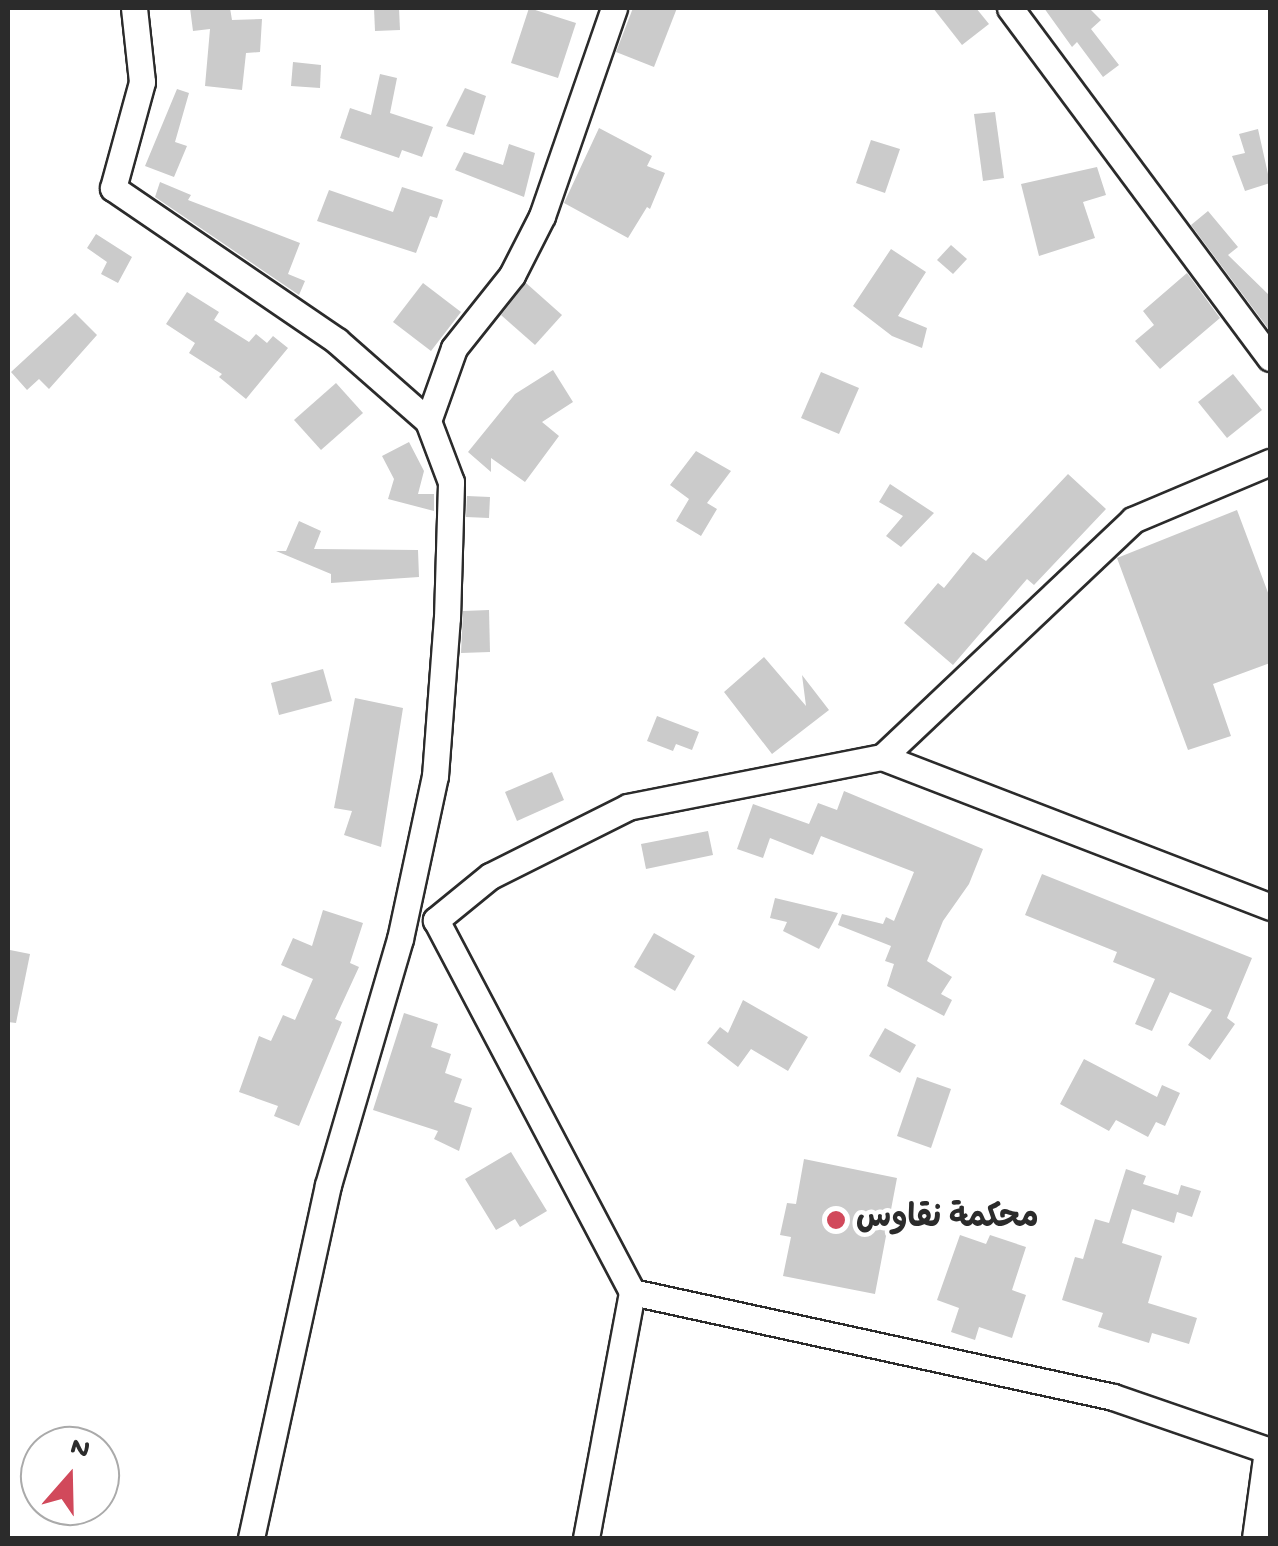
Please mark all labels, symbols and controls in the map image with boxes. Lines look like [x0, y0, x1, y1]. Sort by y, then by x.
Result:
place label: محكمة نقاوس [856, 1201, 1039, 1239]
marker: محكمة نقاوس [825, 1209, 847, 1231]
north arrow [20, 1426, 120, 1526]
text: N [66, 1431, 94, 1468]

